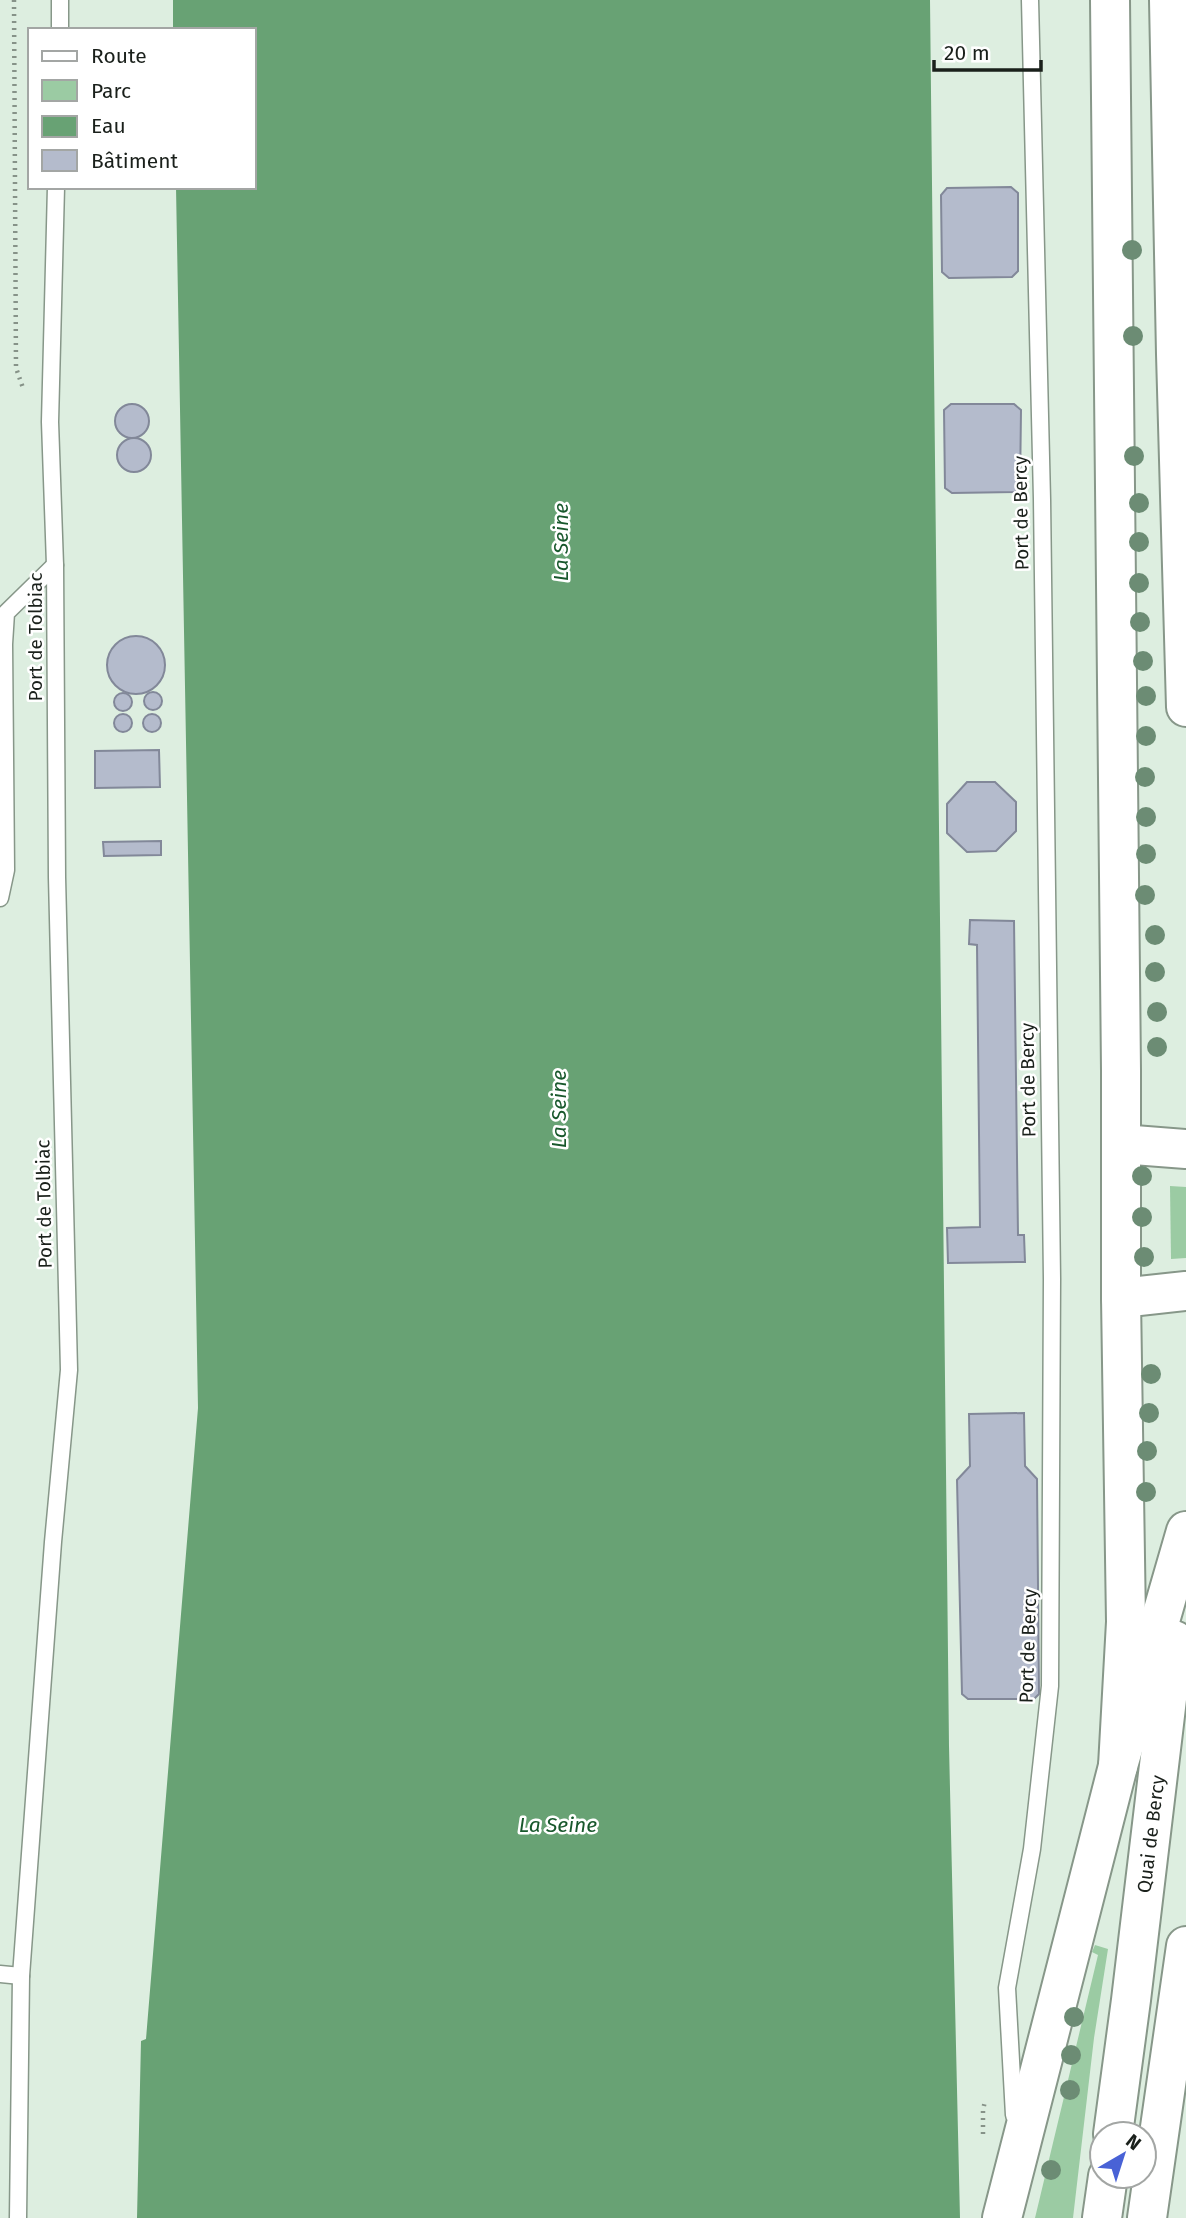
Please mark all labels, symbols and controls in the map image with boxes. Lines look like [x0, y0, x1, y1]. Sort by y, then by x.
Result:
legend [28, 28, 256, 189]
scale bar [934, 28, 1041, 72]
text: 20 m [944, 40, 990, 66]
text: Route [91, 43, 147, 69]
text: Parc [91, 78, 131, 104]
text: Eau [91, 113, 126, 139]
text: Bâtiment [91, 148, 178, 174]
street label: Port de Bercy [1008, 455, 1033, 571]
water label: La Seine [548, 503, 574, 581]
street label: Port de Tolbiac [24, 572, 47, 702]
street label: Port de Bercy [1015, 1022, 1040, 1138]
water label: La Seine [546, 1070, 572, 1148]
street label: Port de Tolbiac [31, 1139, 57, 1269]
street label: Port de Bercy [1015, 1588, 1042, 1704]
street label: Quai de Bercy [1132, 1773, 1170, 1894]
water label: La Seine [519, 1812, 597, 1838]
north arrow [1088, 2120, 1158, 2190]
text: N [1121, 2129, 1146, 2155]

